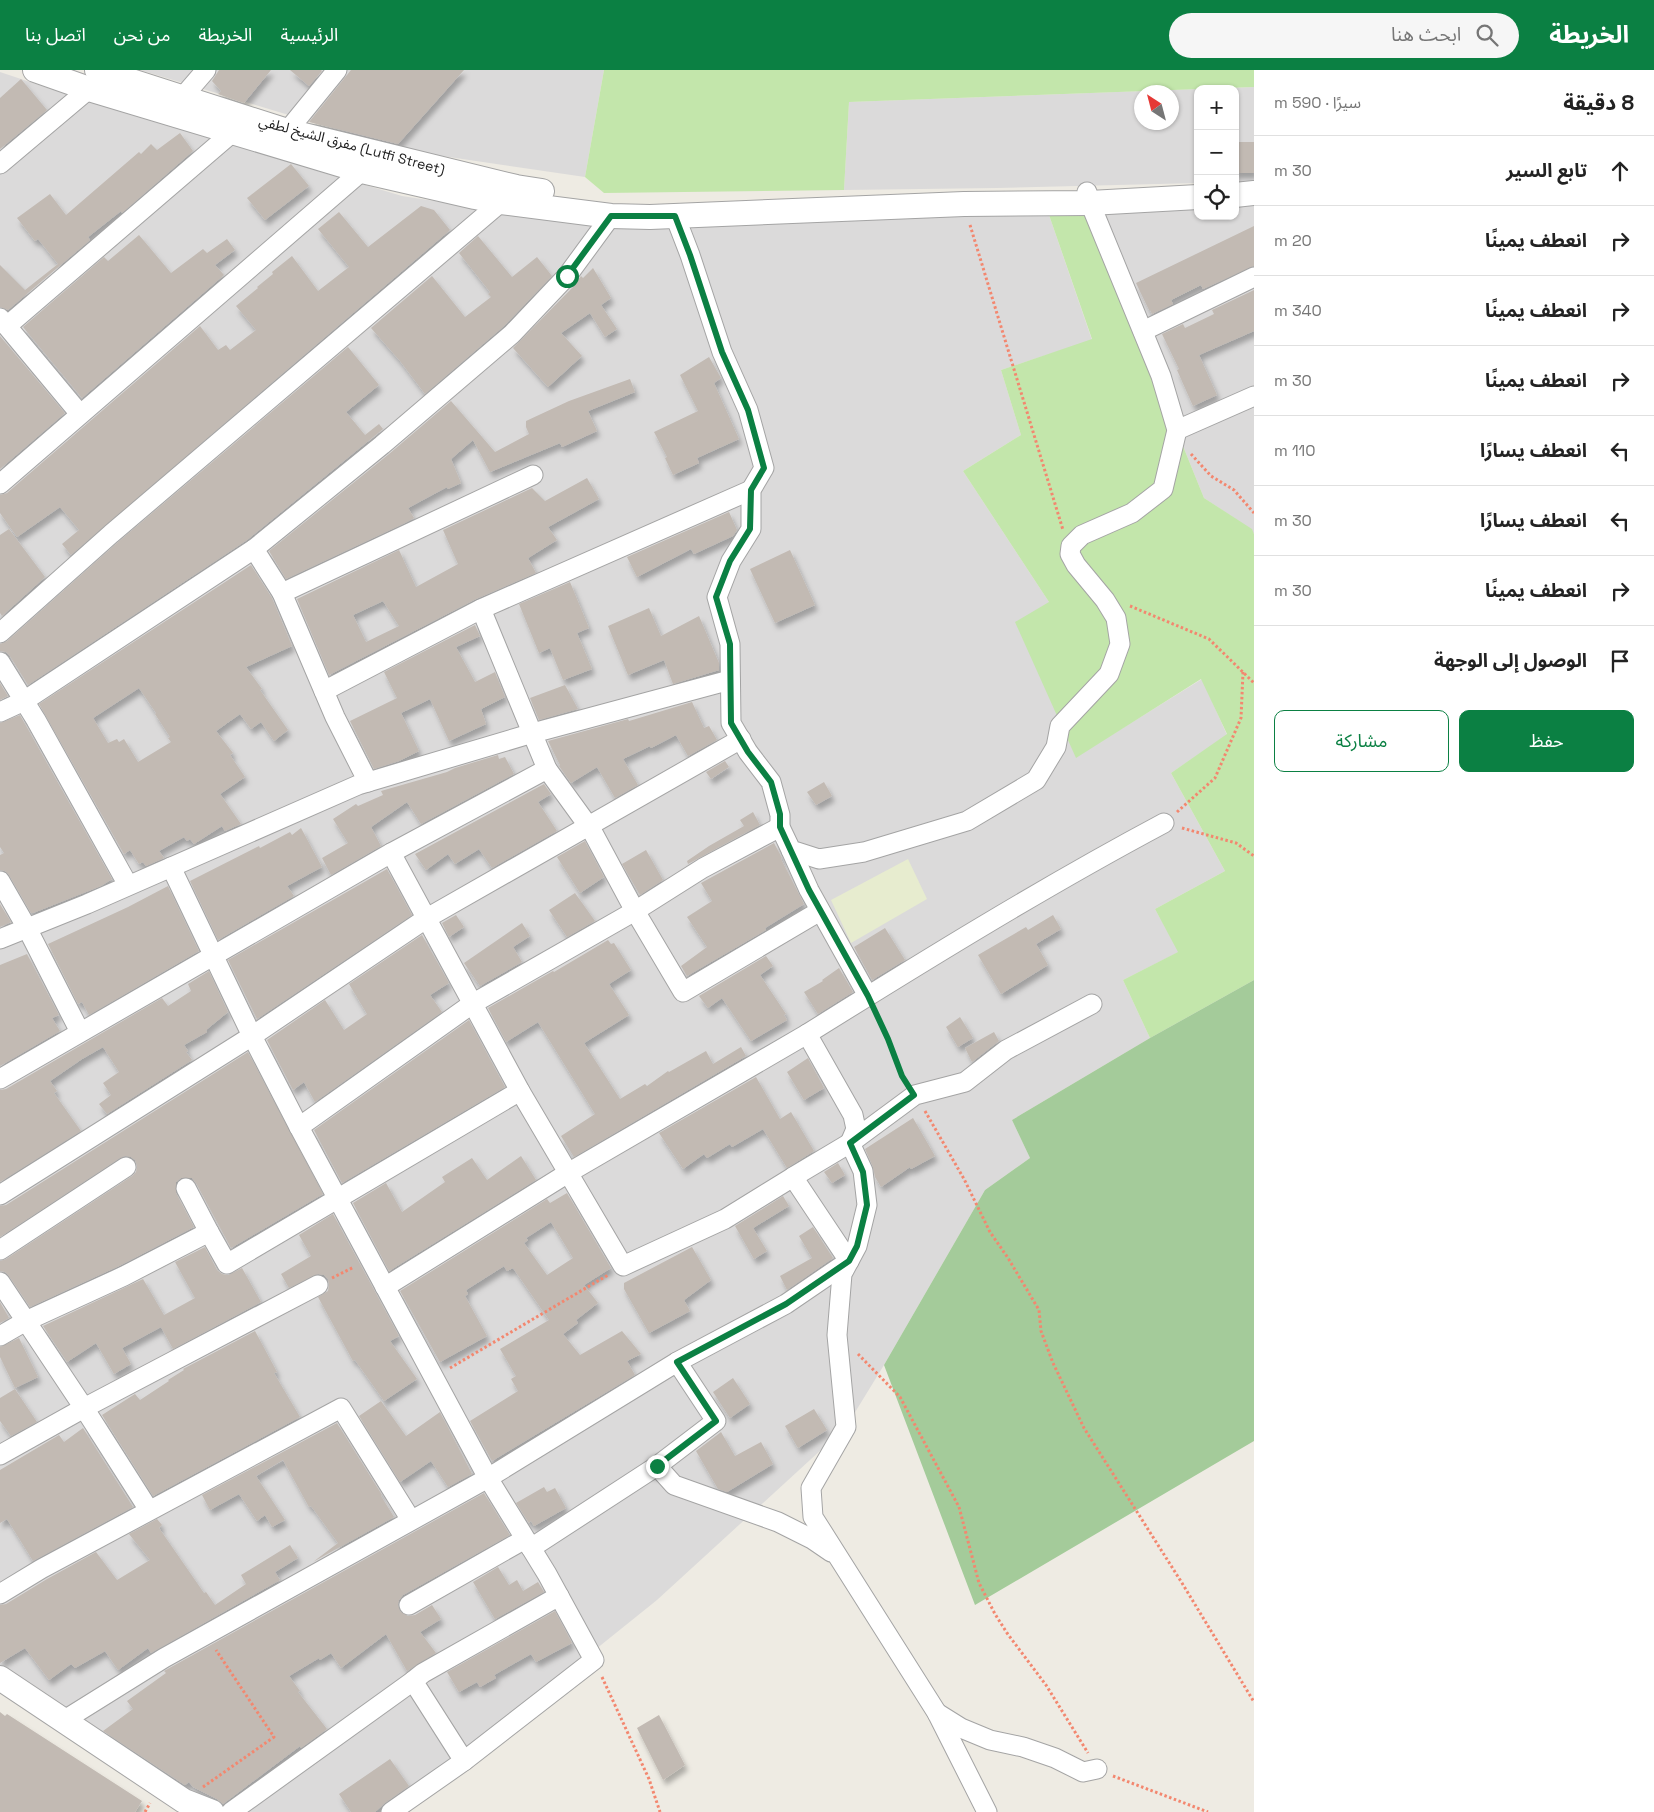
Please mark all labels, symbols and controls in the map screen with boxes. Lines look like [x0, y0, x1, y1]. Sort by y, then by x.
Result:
search box [1169, 13, 1519, 58]
text: الخريطة [1549, 19, 1629, 50]
icon: search [1473, 21, 1501, 49]
text: ابحث هنا [1391, 22, 1461, 47]
text: اتصل بنا [25, 23, 86, 46]
text: من نحن [114, 23, 170, 46]
text: الخريطة [198, 23, 252, 46]
text: الرئيسية [280, 23, 338, 46]
north arrow [1134, 85, 1179, 130]
map controls [1194, 85, 1239, 220]
button: + [1194, 85, 1239, 130]
text: 8 دقيقة [1563, 89, 1634, 116]
text: سيرًا · 590 m [1274, 92, 1361, 113]
street label: مفرق الشيخ لطفي (Lutfi Street) [256, 111, 447, 181]
button: − [1194, 130, 1239, 175]
icon: ahead [1606, 157, 1634, 185]
text: تابع السير [1506, 158, 1587, 183]
text: 30 m [1274, 160, 1312, 181]
button: locate [1194, 175, 1239, 220]
icon: right [1606, 227, 1634, 255]
text: انعطف يمينًا [1485, 228, 1587, 253]
text: 20 m [1274, 230, 1312, 251]
route start [556, 265, 579, 288]
icon: right [1606, 297, 1634, 325]
text: انعطف يمينًا [1485, 298, 1587, 323]
text: 340 m [1274, 300, 1322, 321]
icon: right [1606, 367, 1634, 395]
text: انعطف يمينًا [1485, 368, 1587, 393]
text: 30 m [1274, 370, 1312, 391]
icon: left [1606, 437, 1634, 465]
text: انعطف يسارًا [1480, 438, 1587, 463]
text: 110 m [1274, 440, 1316, 461]
icon: left [1606, 507, 1634, 535]
text: انعطف يسارًا [1480, 508, 1587, 533]
text: 30 m [1274, 510, 1312, 531]
icon: right [1606, 577, 1634, 605]
text: انعطف يمينًا [1485, 578, 1587, 603]
text: 30 m [1274, 580, 1312, 601]
icon: arrive [1606, 647, 1634, 675]
text: الوصول إلى الوجهة [1434, 648, 1587, 673]
button: مشاركة [1274, 710, 1449, 772]
button: حفظ [1459, 710, 1634, 772]
route end [646, 1455, 669, 1478]

